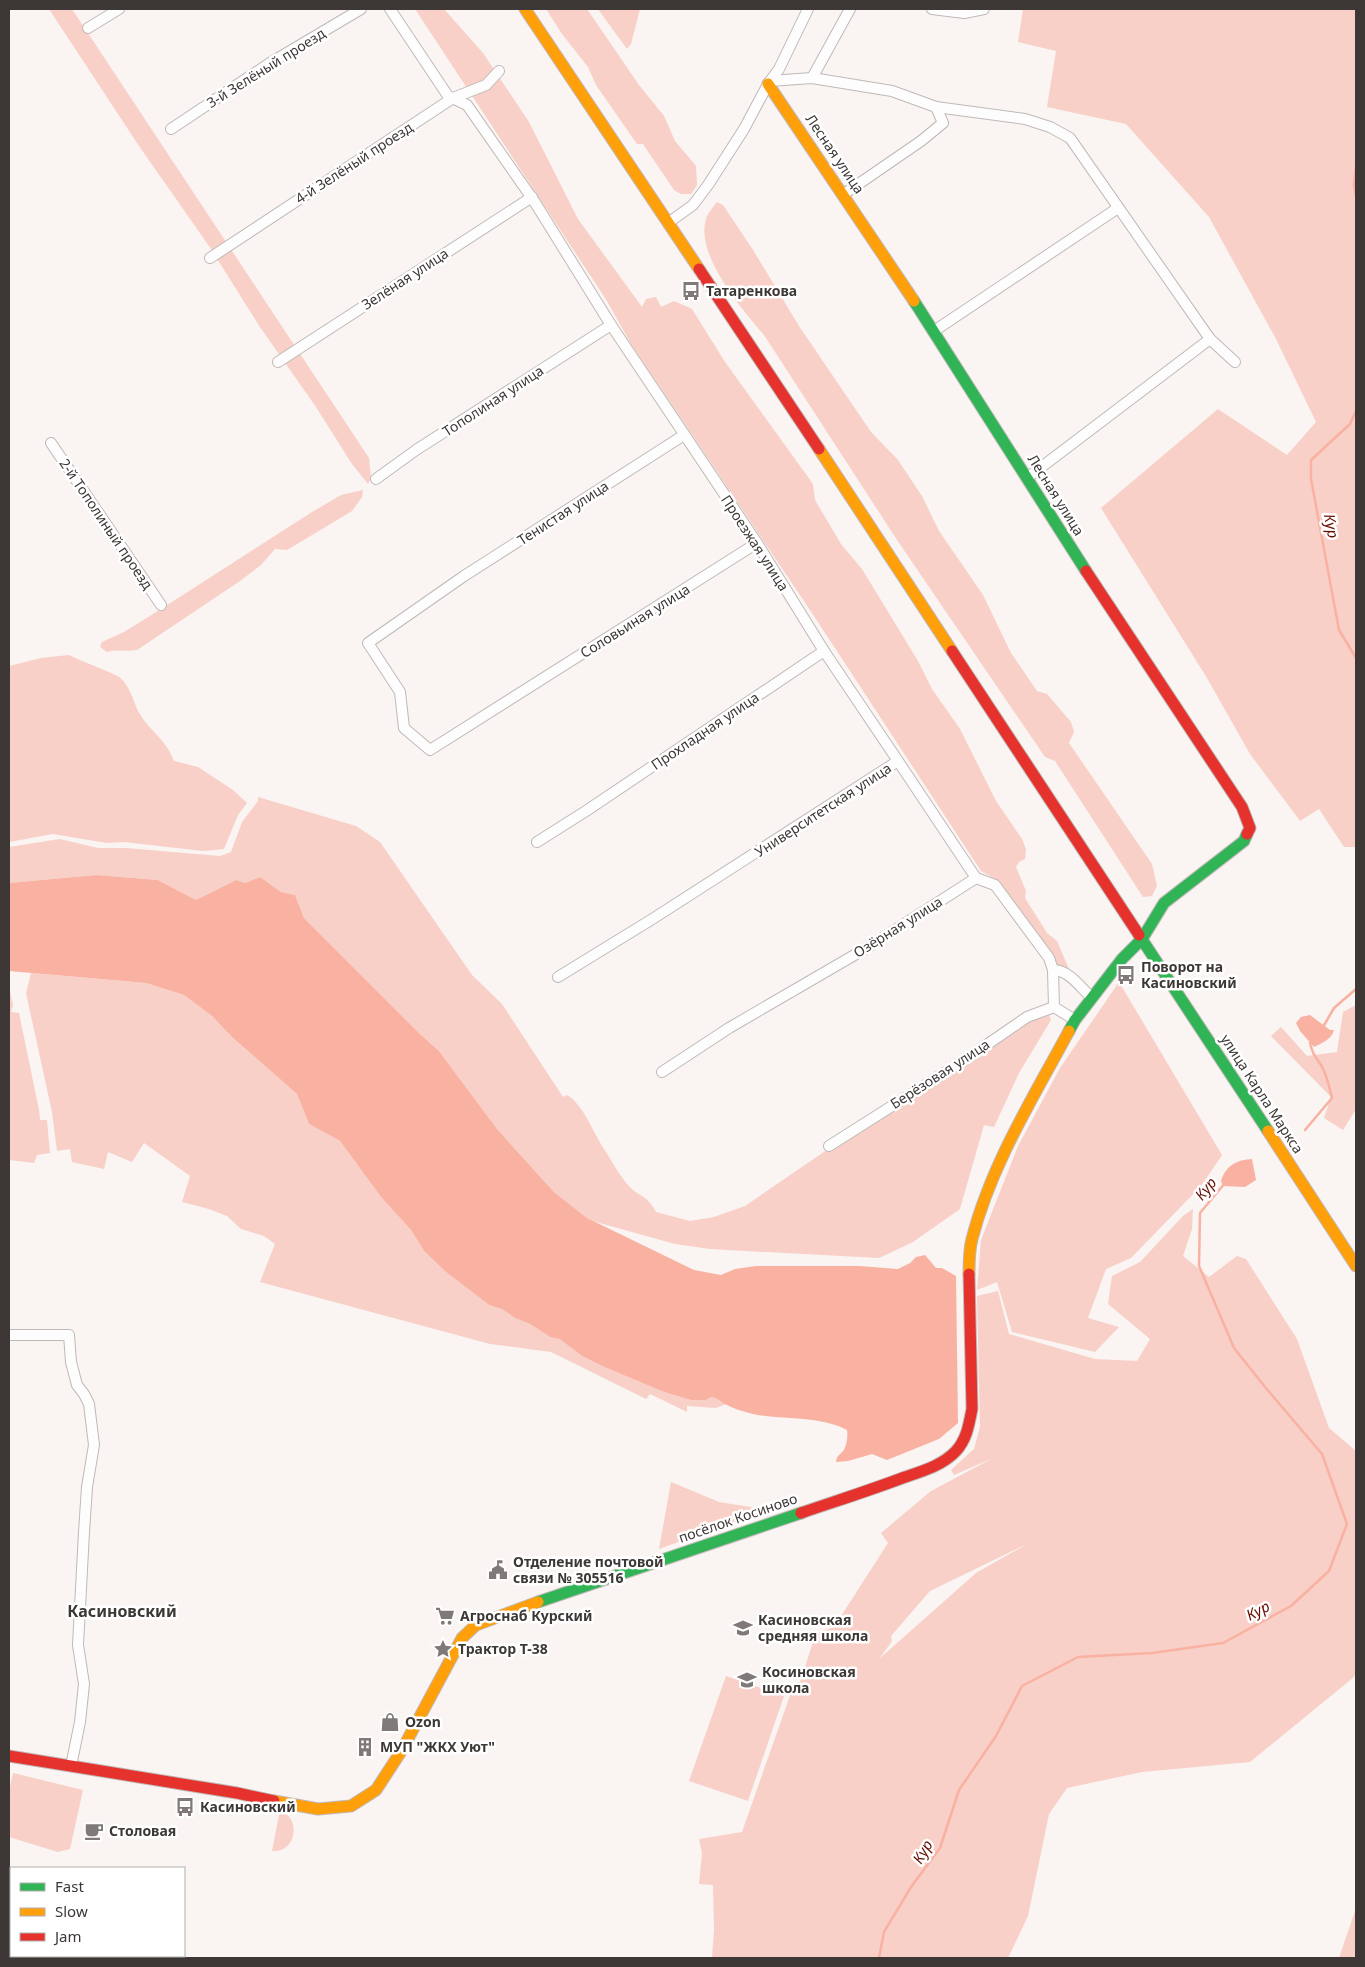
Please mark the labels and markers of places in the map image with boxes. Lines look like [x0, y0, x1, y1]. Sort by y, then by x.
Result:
bus stop icon: Татаренкова [680, 280, 702, 302]
place label: Татаренкова [706, 281, 797, 300]
place label: Поворот на Касиновский [1141, 957, 1237, 992]
bus stop icon: Поворот на Касиновский [1115, 964, 1137, 986]
place label: Отделение почтовой связи № 305516 [513, 1552, 664, 1587]
public building icon: Отделение почтовой связи № 305516 [487, 1559, 509, 1581]
supermarket icon: Агроснаб Курский [434, 1605, 456, 1627]
place label: Агроснаб Курский [460, 1606, 592, 1625]
place label: Касиновская средняя школа [758, 1610, 868, 1645]
school or university icon: Касиновская средняя школа [732, 1617, 754, 1639]
place icon: Трактор Т-38 [432, 1638, 454, 1660]
place label: Трактор Т-38 [458, 1639, 548, 1658]
place label: Косиновская школа [762, 1662, 856, 1697]
school or university icon: Косиновская школа [736, 1669, 758, 1691]
shop icon: Ozon [379, 1711, 401, 1733]
place label: Ozon [405, 1712, 441, 1731]
building icon: МУП "ЖКХ Уют" [354, 1736, 376, 1758]
place label: МУП "ЖКХ Уют" [380, 1737, 495, 1756]
bus stop icon: Касиновский [174, 1796, 196, 1818]
place label: Касиновский [200, 1797, 296, 1816]
cafe icon: Столовая [83, 1820, 105, 1842]
place label: Столовая [109, 1821, 176, 1840]

